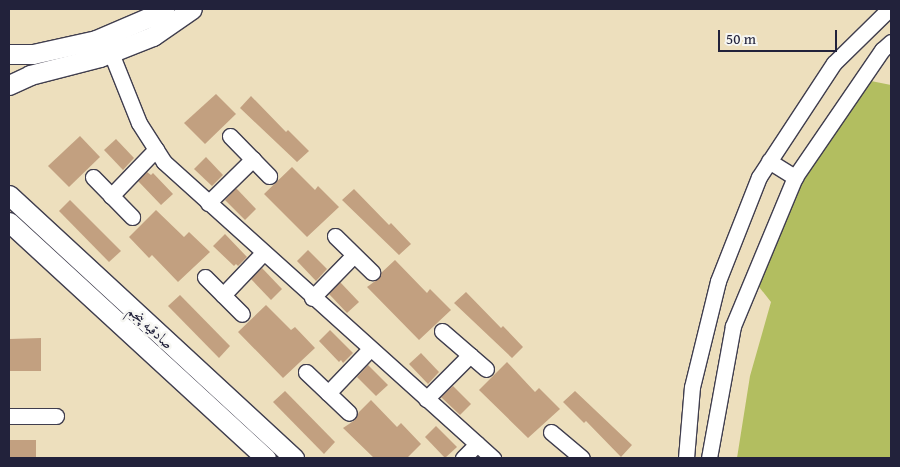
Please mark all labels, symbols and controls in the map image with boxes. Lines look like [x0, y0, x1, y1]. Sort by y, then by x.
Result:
scale bar [720, 20, 839, 52]
text: 50 m [726, 28, 756, 49]
street label: صادقیه پنجم [124, 301, 178, 353]

